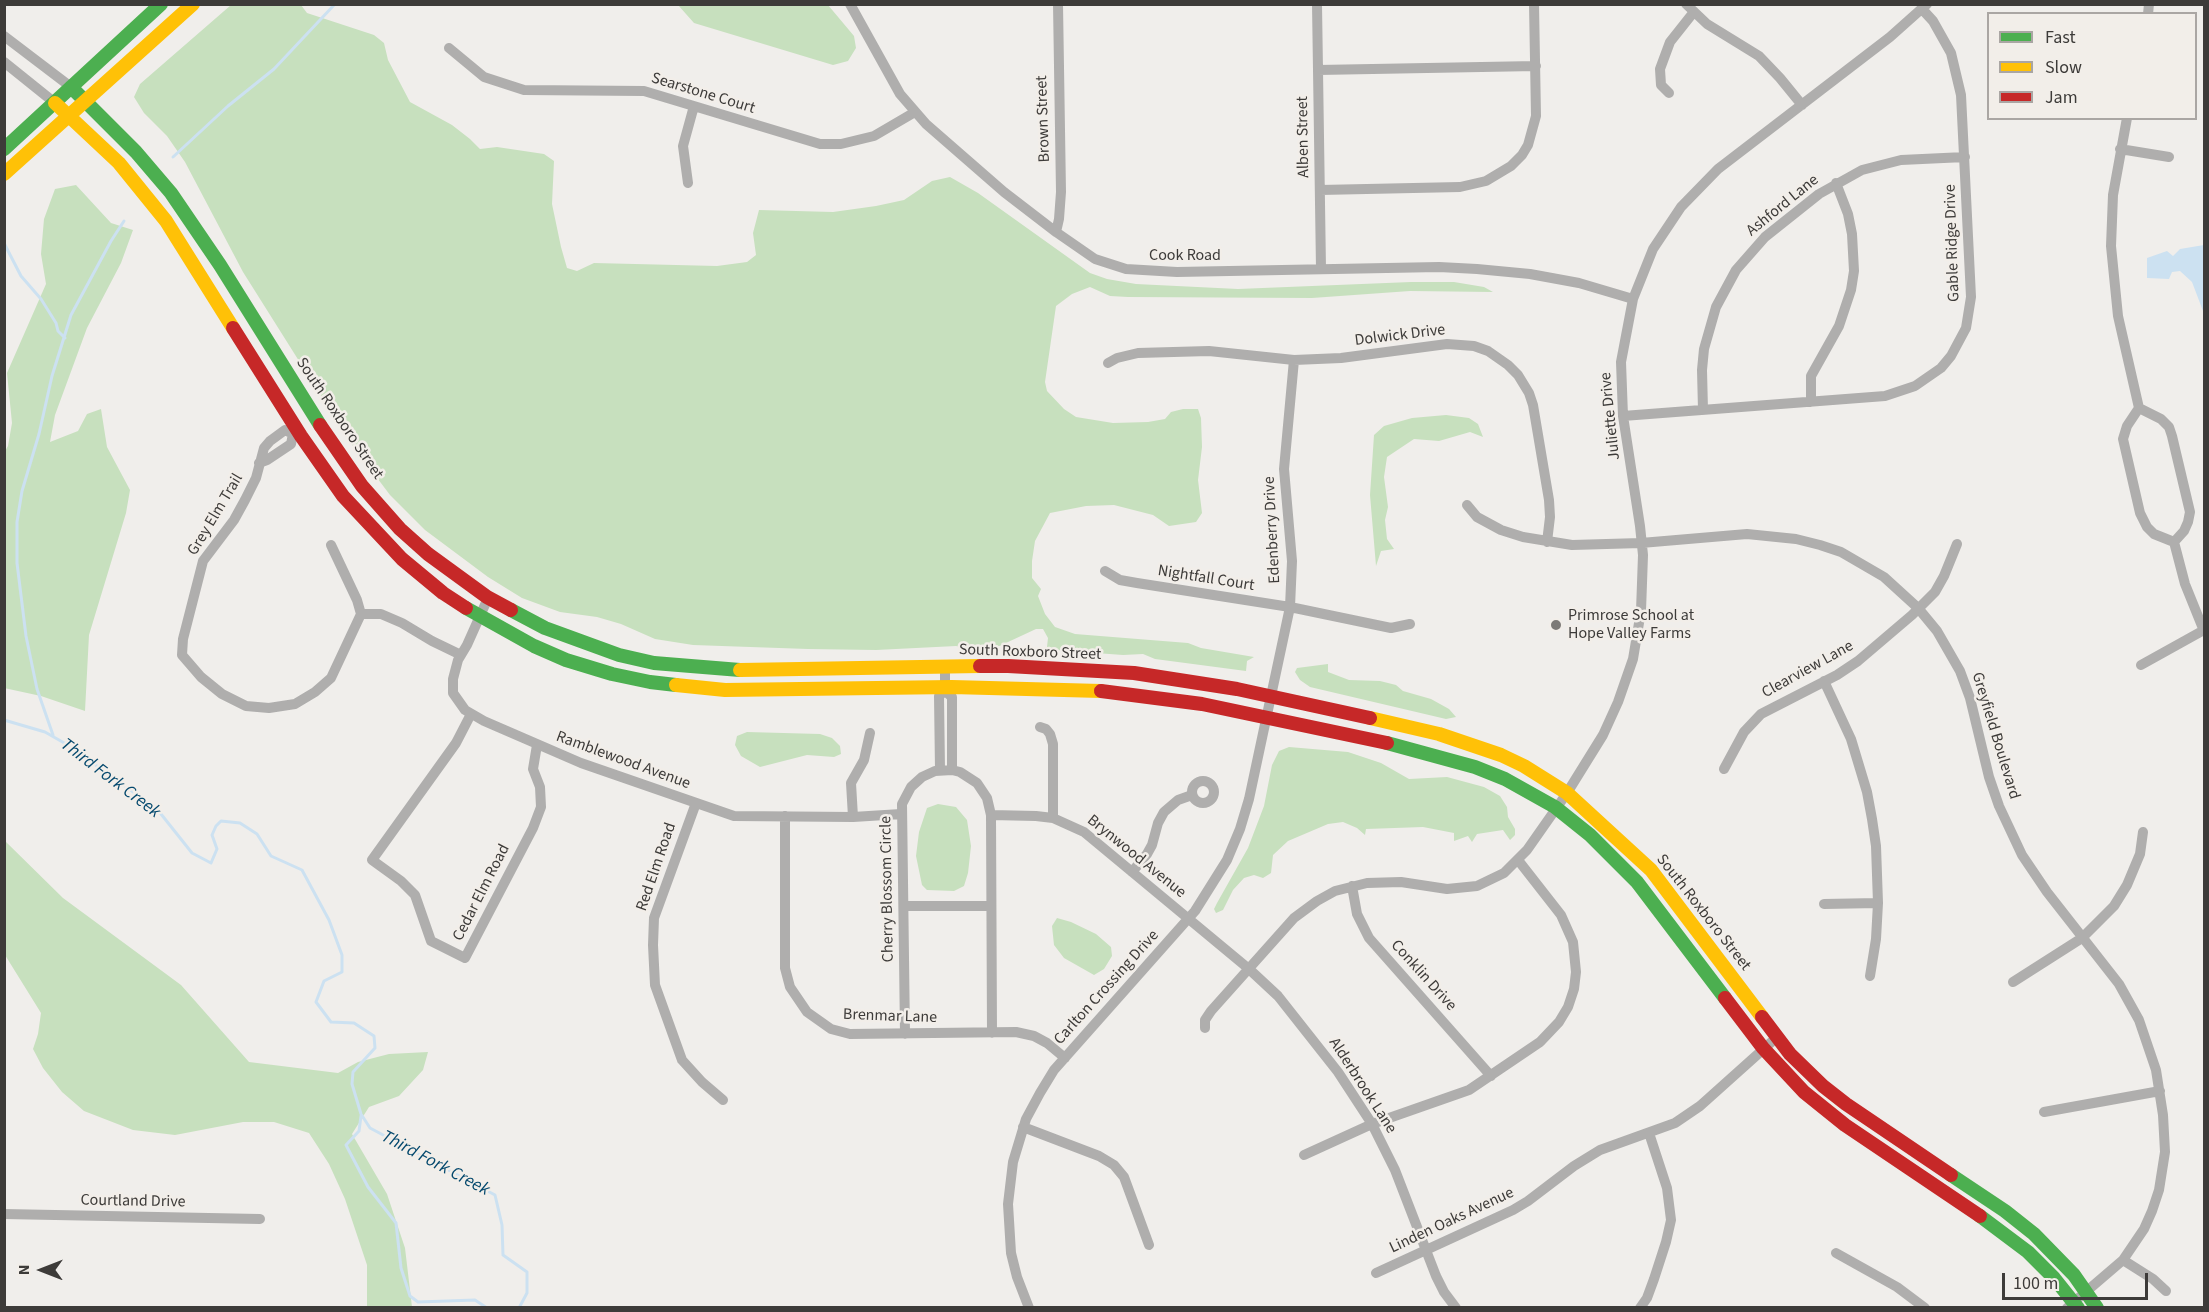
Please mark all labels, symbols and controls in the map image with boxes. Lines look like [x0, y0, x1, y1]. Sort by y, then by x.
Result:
legend [1987, 12, 2197, 120]
text: Fast [2045, 25, 2076, 50]
text: Slow [2045, 55, 2082, 80]
street label: Searstone Court [649, 69, 757, 119]
street label: Brown Street [1033, 75, 1055, 163]
text: Jam [2045, 85, 2078, 110]
street label: Alben Street [1294, 96, 1314, 178]
street label: Ashford Lane [1743, 171, 1823, 241]
street label: Gable Ridge Drive [1941, 184, 1965, 302]
street label: Cook Road [1149, 246, 1221, 266]
street label: Dolwick Drive [1354, 321, 1446, 351]
street label: South Roxboro Street [291, 355, 387, 483]
street label: Juliette Drive [1597, 371, 1625, 461]
street label: Grey Elm Trail [184, 471, 248, 559]
street label: Edenberry Drive [1261, 476, 1285, 584]
street label: Nightfall Court [1156, 562, 1256, 596]
place label: Primrose School at Hope Valley Farms [1568, 606, 1694, 644]
marker: Primrose School at Hope Valley Farms [1549, 618, 1563, 632]
street label: Clearview Lane [1759, 637, 1857, 703]
street label: South Roxboro Street [958, 641, 1102, 665]
street label: Greyfield Boulevard [1967, 670, 2023, 802]
street label: Ramblewood Avenue [553, 728, 693, 794]
water label: Third Fork Creek [56, 734, 164, 824]
street label: Brynwood Avenue [1083, 811, 1189, 903]
street label: Cherry Blossom Circle [877, 816, 899, 962]
street label: Red Elm Road [633, 820, 681, 914]
street label: Cedar Elm Road [449, 841, 515, 945]
street label: South Roxboro Street [1652, 851, 1754, 975]
street label: Carlton Crossing Drive [1050, 927, 1164, 1049]
street label: Conklin Drive [1386, 936, 1460, 1016]
street label: Brenmar Lane [843, 1006, 937, 1028]
street label: Alderbrook Lane [1324, 1034, 1400, 1138]
water label: Third Fork Creek [377, 1126, 493, 1202]
street label: Linden Oaks Avenue [1387, 1184, 1517, 1258]
street label: Courtland Drive [80, 1191, 186, 1213]
north arrow [12, 1240, 72, 1300]
scale bar [2005, 1261, 2150, 1299]
text: N [13, 1265, 35, 1275]
text: 100 m [2013, 1271, 2058, 1296]

